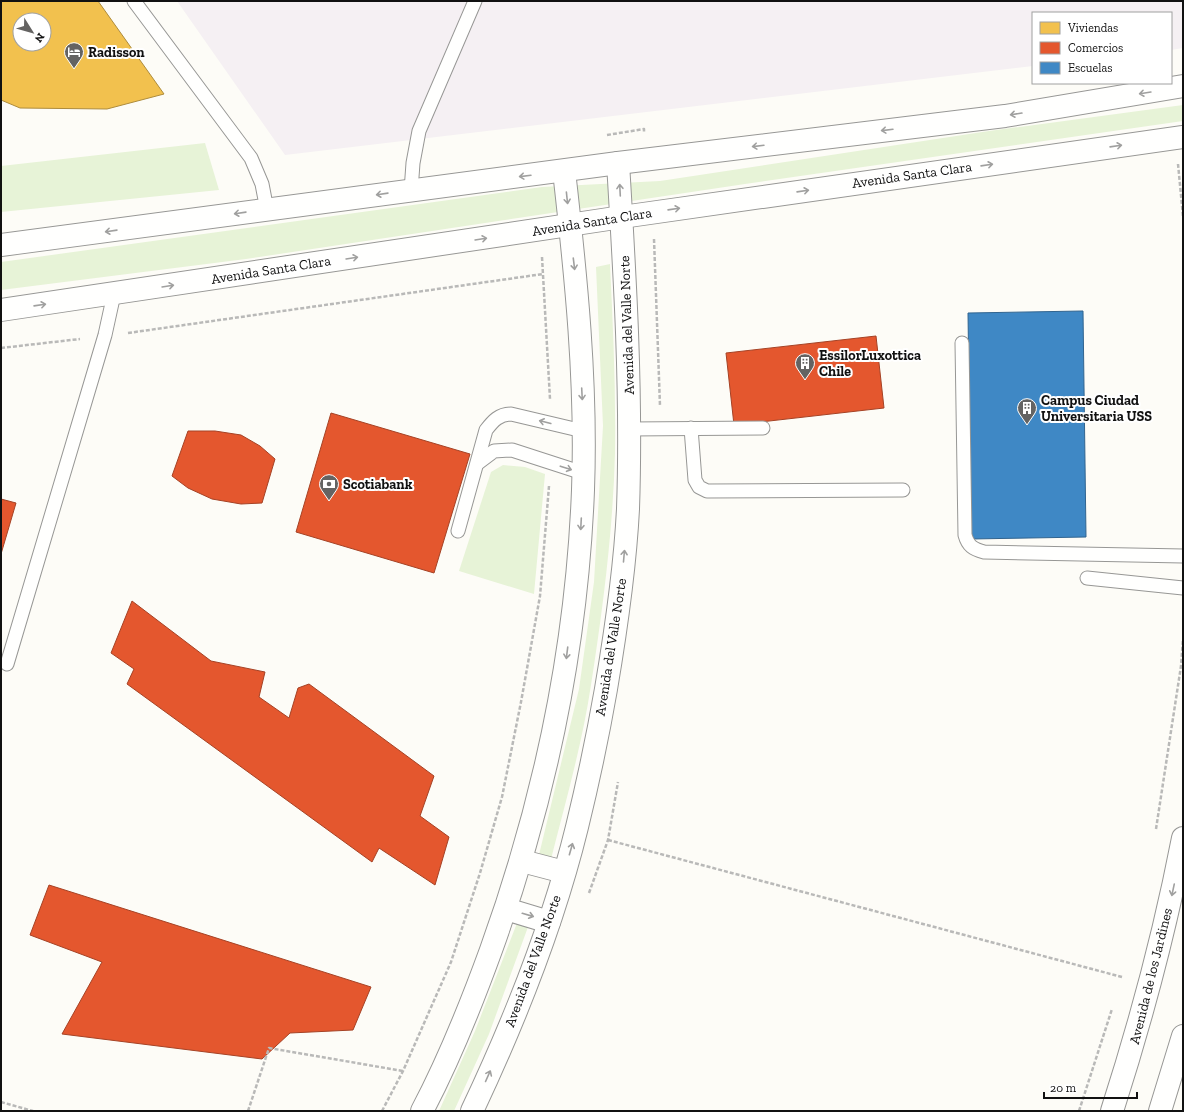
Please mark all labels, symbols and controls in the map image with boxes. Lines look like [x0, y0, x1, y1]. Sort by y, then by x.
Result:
north arrow [12, 12, 52, 52]
legend [1032, 12, 1172, 84]
text: Viviendas [1067, 21, 1118, 35]
text: N [31, 30, 47, 45]
hotel icon: Radisson [63, 41, 85, 69]
text: Comercios [1068, 41, 1123, 55]
place label: Radisson [88, 44, 145, 61]
text: Escuelas [1068, 61, 1112, 75]
one-way arrow [1138, 89, 1151, 97]
one-way arrow [1010, 110, 1023, 118]
one-way arrow [881, 126, 894, 134]
one-way arrow [752, 142, 765, 150]
one-way arrow [1109, 142, 1122, 150]
street label: Avenida Santa Clara [851, 158, 973, 192]
one-way arrow [980, 161, 993, 169]
one-way arrow [519, 172, 532, 180]
one-way arrow [616, 184, 624, 197]
one-way arrow [796, 187, 809, 195]
one-way arrow [376, 190, 389, 198]
one-way arrow [563, 191, 571, 204]
street label: Avenida Santa Clara [531, 204, 653, 240]
one-way arrow [667, 205, 680, 213]
one-way arrow [234, 210, 247, 217]
one-way arrow [105, 227, 118, 234]
one-way arrow [474, 234, 487, 242]
street label: Avenida Santa Clara [210, 252, 332, 288]
one-way arrow [345, 254, 358, 262]
street label: Avenida del Valle Norte [616, 255, 638, 395]
one-way arrow [571, 257, 578, 270]
one-way arrow [161, 282, 174, 290]
one-way arrow [33, 301, 46, 309]
place label: EssilorLuxottica Chile [819, 347, 921, 380]
building icon: EssilorLuxottica Chile [794, 352, 816, 380]
one-way arrow [578, 387, 585, 400]
place label: Campus Ciudad Universitaria USS [1041, 392, 1152, 425]
building icon: Campus Ciudad Universitaria USS [1016, 397, 1038, 425]
one-way arrow [539, 418, 552, 425]
one-way arrow [560, 464, 572, 472]
bank icon: Scotiabank [318, 473, 340, 501]
place label: Scotiabank [343, 476, 413, 493]
one-way arrow [577, 517, 585, 530]
one-way arrow [620, 550, 628, 563]
street label: Avenida del Valle Norte [592, 577, 630, 717]
one-way arrow [563, 646, 571, 659]
one-way arrow [568, 842, 575, 855]
one-way arrow [1168, 883, 1176, 896]
street label: Avenida del Valle Norte [501, 892, 565, 1029]
street label: Avenida de los Jardines [1126, 906, 1176, 1046]
one-way arrow [521, 912, 534, 920]
one-way arrow [485, 1070, 493, 1082]
scale bar [1044, 1074, 1137, 1100]
text: 20 m [1050, 1081, 1077, 1095]

